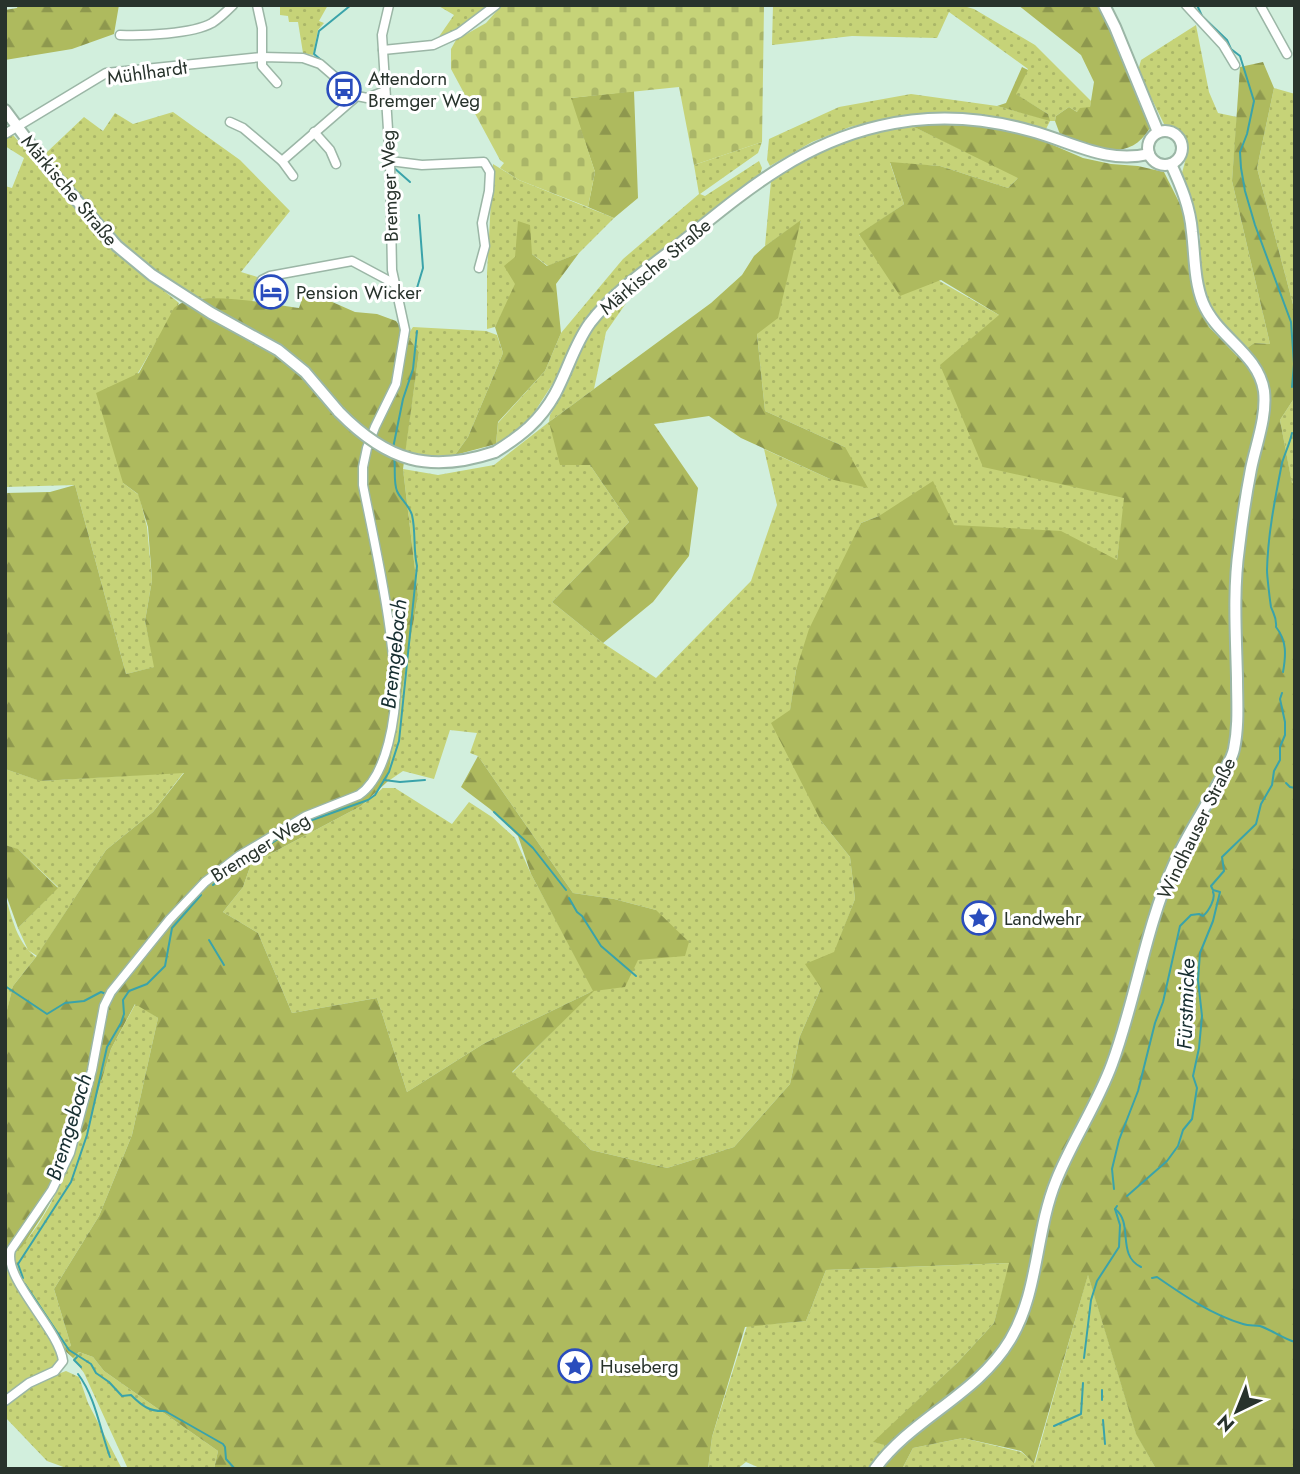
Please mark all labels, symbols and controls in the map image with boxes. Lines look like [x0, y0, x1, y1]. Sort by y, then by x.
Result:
street label: Mühlhardt [105, 53, 189, 91]
place label: Attendorn Bremger Weg [368, 65, 480, 114]
bus stop icon: Attendorn Bremger Weg [325, 70, 363, 108]
street label: Märkische Straße [15, 129, 124, 252]
street label: Bremger Weg [374, 129, 405, 243]
street label: Märkische Straße [594, 212, 717, 321]
hotel icon: Pension Wicker [252, 273, 290, 311]
place label: Pension Wicker [296, 279, 422, 306]
water label: Bremgebach [373, 598, 415, 710]
street label: Windhauser Straße [1150, 753, 1243, 904]
street label: Bremger Weg [206, 806, 315, 889]
place icon: Landwehr [960, 899, 998, 937]
place label: Landwehr [1004, 905, 1082, 932]
water label: Fürstmicke [1169, 957, 1203, 1050]
water label: Bremgebach [39, 1070, 99, 1184]
place icon: Huseberg [556, 1347, 594, 1385]
place label: Huseberg [600, 1353, 679, 1380]
north arrow [1202, 1376, 1272, 1446]
text: N [1211, 1408, 1240, 1438]

